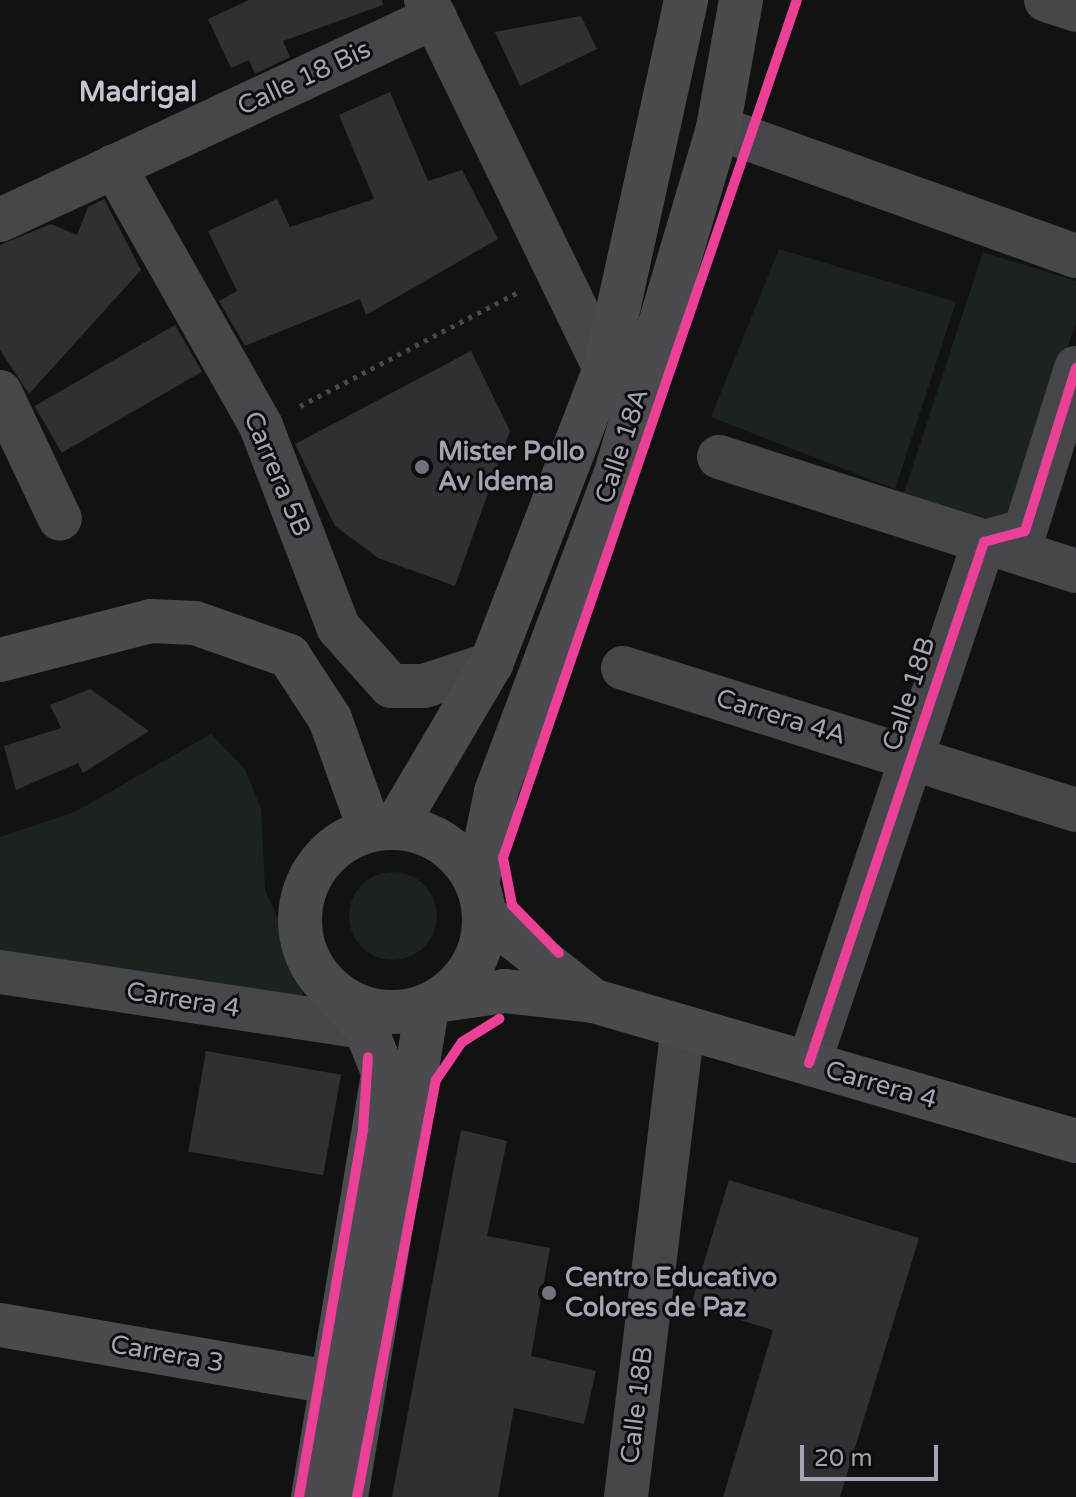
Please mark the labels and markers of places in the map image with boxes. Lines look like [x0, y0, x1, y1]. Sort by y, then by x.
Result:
place label: Mister Pollo Av Idema [438, 436, 585, 498]
marker: Mister Pollo Av Idema [413, 458, 431, 476]
place label: Centro Educativo Colores de Paz [565, 1262, 777, 1324]
marker: Centro Educativo Colores de Paz [540, 1284, 558, 1302]

